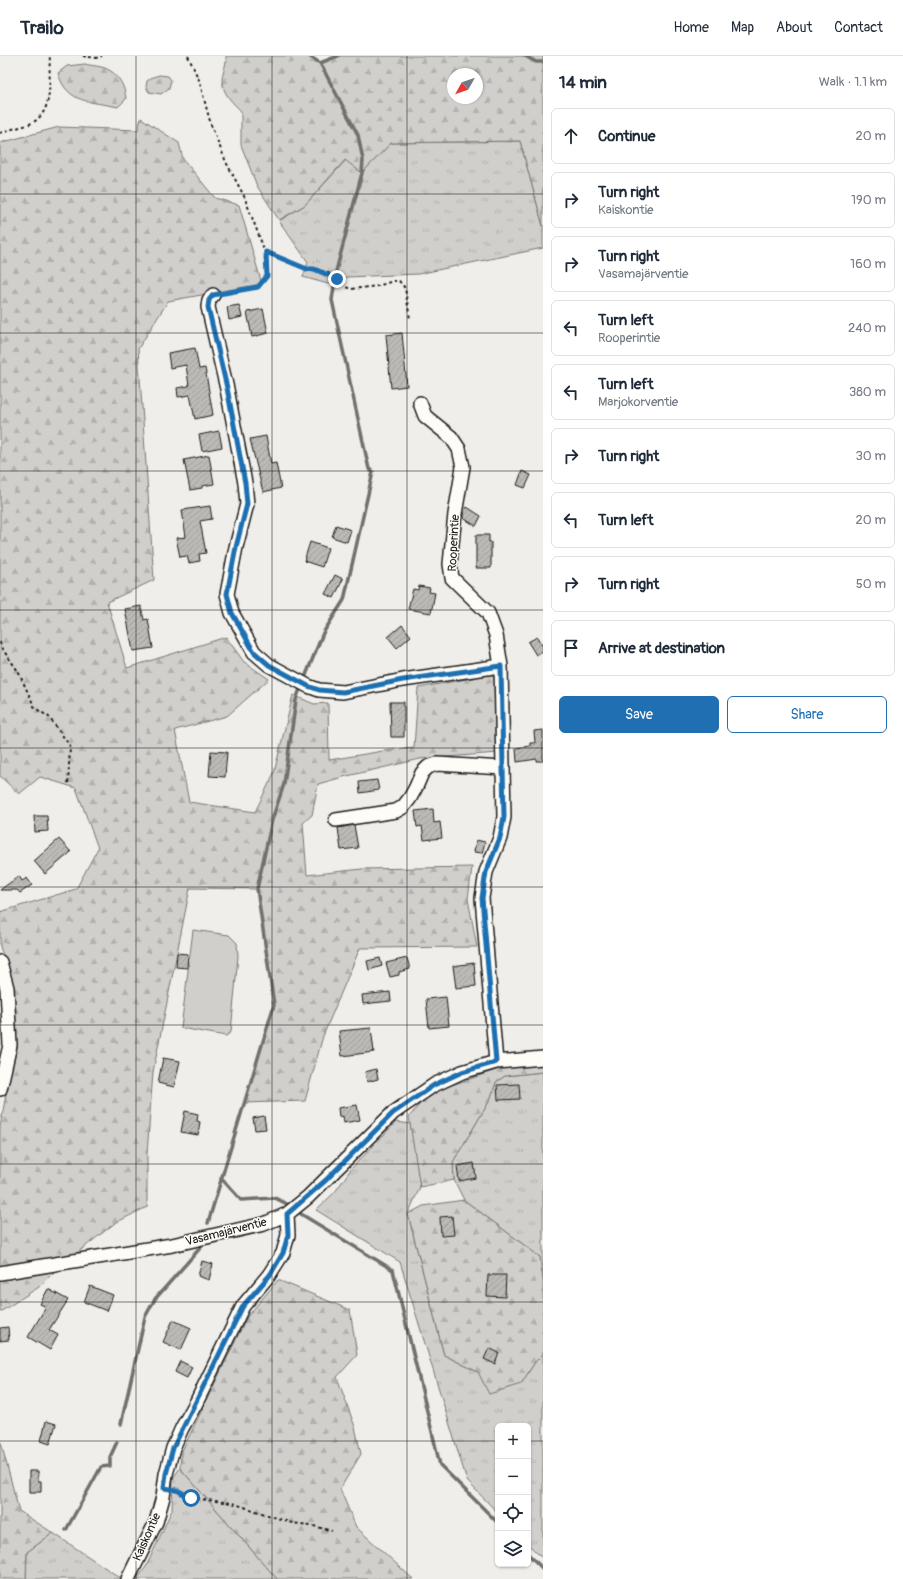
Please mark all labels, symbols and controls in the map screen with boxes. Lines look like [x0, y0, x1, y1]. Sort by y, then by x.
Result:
text: Trailo [20, 16, 64, 40]
text: Home [674, 19, 709, 36]
text: Map [731, 19, 754, 36]
text: About [776, 19, 812, 36]
text: Contact [834, 19, 883, 36]
north arrow [447, 68, 483, 104]
text: 14 min [559, 72, 607, 93]
text: Walk · 1.1 km [819, 74, 887, 90]
icon: ahead [560, 125, 582, 147]
text: Continue [598, 127, 656, 146]
text: 20 m [855, 128, 886, 144]
text: Turn right [598, 183, 659, 202]
icon: right [560, 189, 582, 211]
text: 190 m [851, 192, 886, 208]
text: Kaiskontie [598, 202, 653, 218]
text: Turn right [598, 247, 659, 266]
icon: right [560, 253, 582, 275]
text: 160 m [850, 256, 886, 272]
text: Vasamajärventie [598, 266, 688, 282]
route end [328, 270, 346, 288]
text: Turn left [598, 311, 654, 330]
icon: left [560, 317, 582, 339]
text: 240 m [848, 320, 886, 336]
text: Rooperintie [598, 330, 660, 346]
text: Turn left [598, 375, 654, 394]
icon: left [560, 381, 582, 403]
text: 380 m [849, 384, 886, 400]
text: Marjokorventie [598, 394, 678, 410]
icon: right [560, 445, 582, 467]
text: Turn right [598, 447, 659, 466]
text: 30 m [856, 448, 886, 464]
icon: left [560, 509, 582, 531]
text: Turn left [598, 511, 654, 530]
text: 20 m [855, 512, 886, 528]
street label: Rooperintie [445, 514, 463, 572]
icon: right [560, 573, 582, 595]
text: Turn right [598, 575, 659, 594]
text: 50 m [856, 576, 886, 592]
icon: arrive [560, 637, 582, 659]
text: Arrive at destination [598, 639, 725, 658]
button: Save [559, 696, 719, 733]
button: Share [727, 696, 887, 733]
street label: Vasamajärventie [184, 1215, 268, 1249]
map controls [495, 1423, 531, 1567]
button: + [495, 1423, 531, 1459]
button: − [495, 1459, 531, 1495]
route start [182, 1489, 200, 1507]
button: locate [495, 1495, 531, 1531]
street label: Kaiskontie [130, 1510, 164, 1563]
button: layers [495, 1531, 531, 1567]

